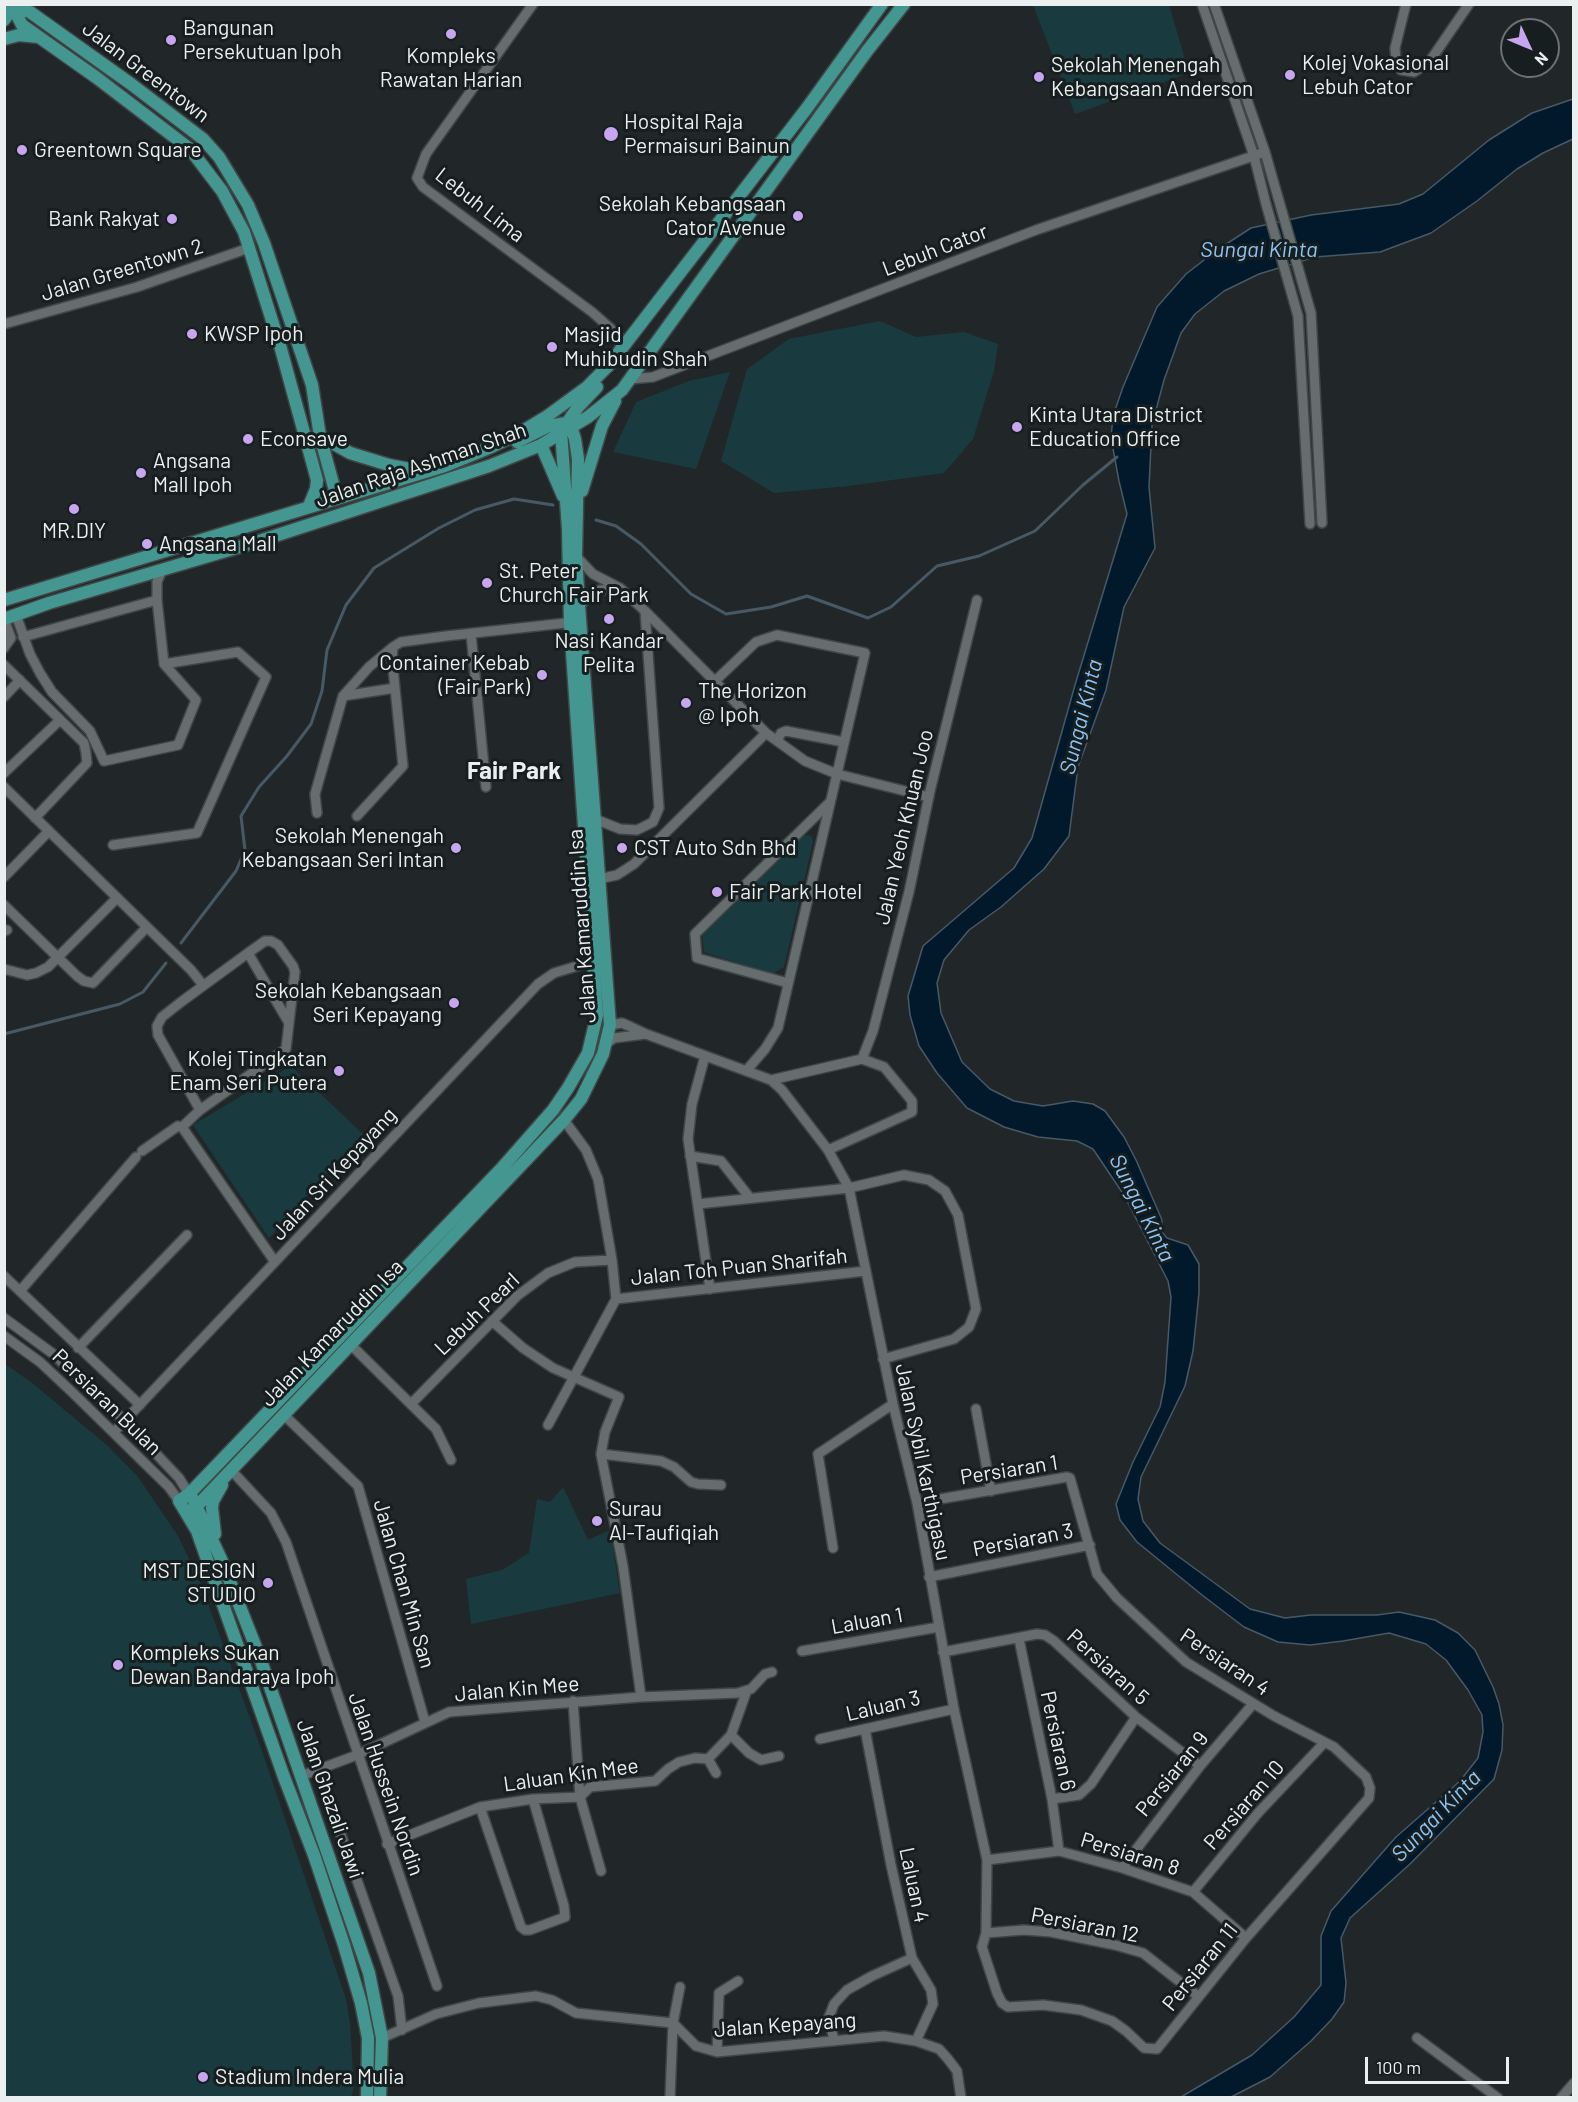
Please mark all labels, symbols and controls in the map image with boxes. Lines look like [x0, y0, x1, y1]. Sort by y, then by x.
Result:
place label: Bangunan Persekutuan Ipoh [183, 15, 342, 65]
street label: Jalan Greentown [77, 16, 215, 128]
north arrow [1500, 18, 1560, 78]
marker: Kompleks Rawatan Harian [444, 27, 458, 41]
marker: Bangunan Persekutuan Ipoh [164, 33, 178, 47]
place label: Kompleks Rawatan Harian [380, 43, 522, 93]
text: N [1531, 49, 1552, 70]
place label: Kolej Vokasional Lebuh Cator [1302, 50, 1449, 100]
place label: Sekolah Menengah Kebangsaan Anderson [1051, 52, 1253, 102]
marker: Kolej Vokasional Lebuh Cator [1283, 68, 1297, 82]
marker: Sekolah Menengah Kebangsaan Anderson [1032, 70, 1046, 84]
place label: Hospital Raja Permaisuri Bainun [624, 109, 790, 159]
marker: Hospital Raja Permaisuri Bainun [602, 125, 620, 143]
place label: Greentown Square [34, 137, 202, 163]
marker: Greentown Square [15, 143, 29, 157]
street label: Lebuh Lima [430, 162, 530, 248]
place label: Sekolah Kebangsaan Cator Avenue [599, 191, 786, 241]
place label: Bank Rakyat [48, 206, 160, 232]
marker: Sekolah Kebangsaan Cator Avenue [791, 209, 805, 223]
marker: Bank Rakyat [165, 212, 179, 226]
street label: Lebuh Cator [879, 218, 991, 282]
street label: Jalan Greentown 2 [38, 233, 206, 307]
water label: Sungai Kinta [1200, 237, 1318, 263]
place label: KWSP Ipoh [204, 321, 304, 347]
place label: Masjid Muhibudin Shah [564, 322, 708, 372]
marker: KWSP Ipoh [185, 327, 199, 341]
marker: Masjid Muhibudin Shah [545, 340, 559, 354]
place label: Kinta Utara District Education Office [1029, 402, 1203, 452]
street label: Jalan Raja Ashman Shah [312, 417, 530, 513]
marker: Kinta Utara District Education Office [1010, 420, 1024, 434]
place label: Econsave [260, 426, 348, 452]
marker: Econsave [241, 432, 255, 446]
place label: Angsana Mall Ipoh [153, 448, 232, 498]
marker: Angsana Mall Ipoh [134, 466, 148, 480]
marker: MR.DIY [67, 502, 81, 516]
place label: MR.DIY [42, 518, 106, 544]
place label: Angsana Mall [159, 531, 277, 557]
marker: Angsana Mall [140, 537, 154, 551]
place label: St. Peter Church Fair Park [499, 558, 649, 608]
marker: St. Peter Church Fair Park [480, 576, 494, 590]
marker: Nasi Kandar Pelita [602, 612, 616, 626]
place label: Nasi Kandar Pelita [554, 628, 664, 678]
place label: Container Kebab (Fair Park) [379, 650, 530, 700]
water label: Sungai Kinta [1054, 657, 1108, 777]
marker: Container Kebab (Fair Park) [535, 668, 549, 682]
place label: The Horizon @ Ipoh [698, 678, 807, 728]
marker: The Horizon @ Ipoh [679, 696, 693, 710]
street label: Jalan Yeoh Khuan Joo [869, 727, 939, 927]
district label: Fair Park [467, 757, 561, 785]
place label: Sekolah Menengah Kebangsaan Seri Intan [241, 823, 444, 873]
street label: Jalan Kamaruddin Isa [563, 828, 601, 1024]
place label: CST Auto Sdn Bhd [634, 835, 797, 861]
marker: Sekolah Menengah Kebangsaan Seri Intan [449, 841, 463, 855]
marker: CST Auto Sdn Bhd [615, 841, 629, 855]
place label: Fair Park Hotel [729, 879, 862, 905]
marker: Fair Park Hotel [710, 885, 724, 899]
place label: Sekolah Kebangsaan Seri Kepayang [255, 978, 442, 1028]
marker: Sekolah Kebangsaan Seri Kepayang [447, 996, 461, 1010]
place label: Kolej Tingkatan Enam Seri Putera [169, 1046, 327, 1096]
marker: Kolej Tingkatan Enam Seri Putera [332, 1064, 346, 1078]
street label: Jalan Sri Kepayang [266, 1102, 402, 1246]
water label: Sungai Kinta [1104, 1150, 1180, 1266]
street label: Jalan Toh Puan Sharifah [629, 1243, 849, 1291]
street label: Jalan Kamaruddin Isa [255, 1254, 409, 1412]
street label: Lebuh Pearl [430, 1268, 524, 1360]
street label: Persiaran Bulan [47, 1344, 167, 1460]
street label: Jalan Sybil Karthigasu [890, 1361, 956, 1563]
street label: Persiaran 1 [959, 1450, 1059, 1490]
place label: Surau Al-Taufiqiah [609, 1496, 719, 1546]
street label: Jalan Chan Min San [368, 1497, 440, 1671]
marker: Surau Al-Taufiqiah [590, 1514, 604, 1528]
street label: Persiaran 3 [971, 1518, 1075, 1562]
place label: MST DESIGN STUDIO [143, 1558, 256, 1608]
marker: MST DESIGN STUDIO [261, 1576, 275, 1590]
street label: Laluan 1 [829, 1602, 905, 1640]
street label: Persiaran 4 [1175, 1623, 1275, 1701]
street label: Persiaran 5 [1062, 1624, 1154, 1710]
place label: Kompleks Sukan Dewan Bandaraya Ipoh [130, 1640, 334, 1690]
marker: Kompleks Sukan Dewan Bandaraya Ipoh [111, 1658, 125, 1672]
street label: Jalan Kin Mee [454, 1671, 580, 1707]
street label: Laluan 3 [843, 1685, 923, 1727]
street label: Jalan Hussein Nordin [343, 1689, 429, 1879]
street label: Persiaran 6 [1035, 1689, 1081, 1793]
street label: Jalan Ghazali Jawi [291, 1716, 369, 1882]
street label: Persiaran 9 [1130, 1727, 1214, 1821]
street label: Laluan Kin Mee [502, 1753, 640, 1797]
street label: Persiaran 10 [1198, 1755, 1290, 1855]
water label: Sungai Kinta [1386, 1765, 1486, 1867]
street label: Persiaran 8 [1078, 1827, 1182, 1881]
street label: Laluan 4 [894, 1845, 934, 1925]
street label: Persiaran 12 [1029, 1902, 1141, 1948]
street label: Persiaran 11 [1157, 1918, 1243, 2016]
street label: Jalan Kepayang [713, 2007, 857, 2043]
scale bar [1368, 2045, 1512, 2083]
text: 100 m [1376, 2056, 1421, 2078]
place label: Stadium Indera Mulia [215, 2064, 404, 2090]
marker: Stadium Indera Mulia [196, 2070, 210, 2084]

